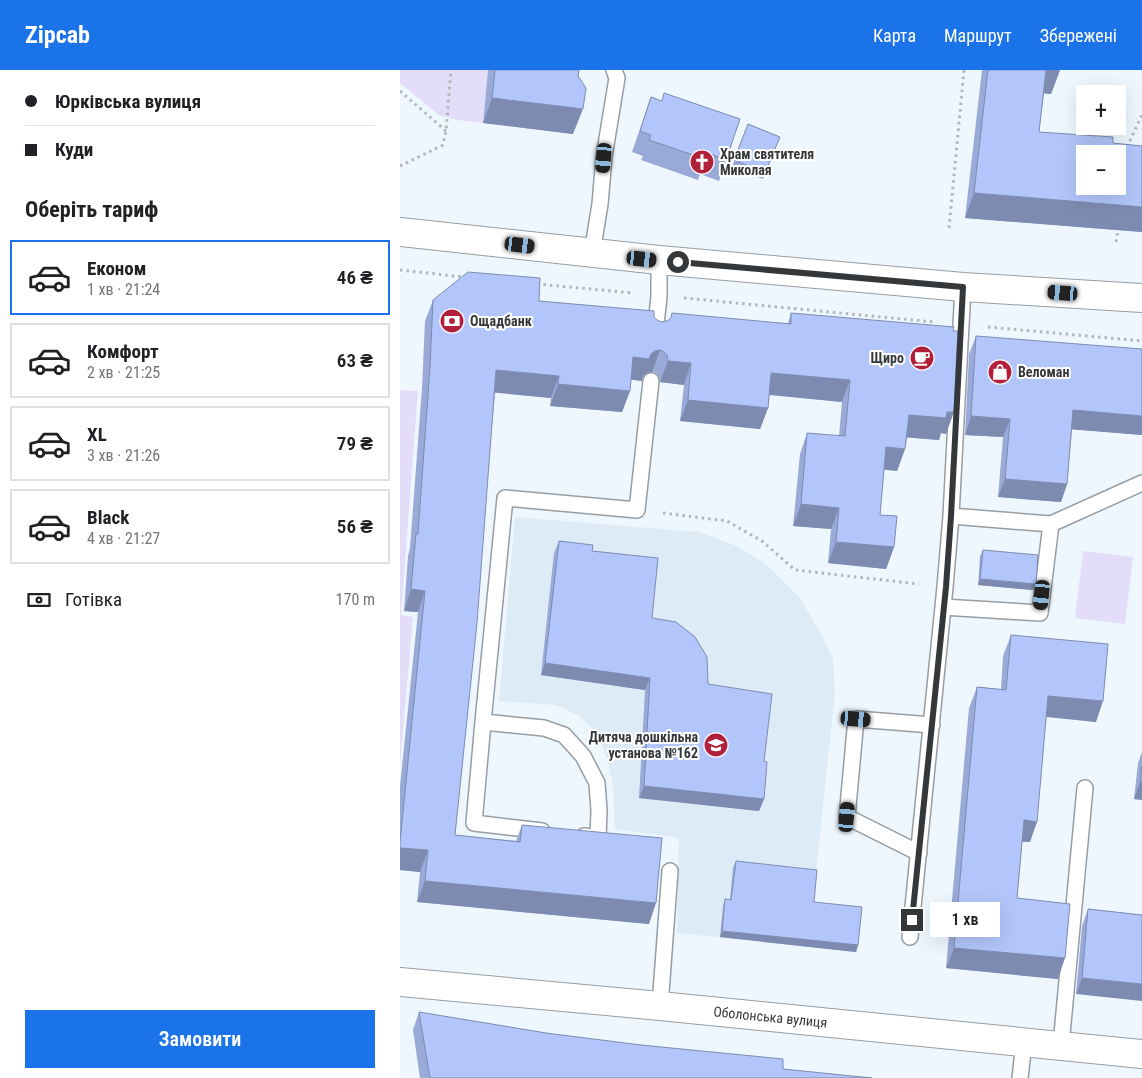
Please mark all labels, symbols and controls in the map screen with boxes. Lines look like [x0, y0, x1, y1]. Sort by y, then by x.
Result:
text: Zipcab [25, 21, 90, 49]
text: Карта [873, 25, 916, 46]
text: Маршрут [944, 25, 1012, 46]
text: Збережені [1040, 25, 1117, 46]
map controls [1076, 85, 1126, 195]
button: + [1076, 85, 1126, 135]
text: Юрківська вулиця [55, 90, 201, 113]
text: Куди [55, 138, 93, 161]
car [595, 142, 612, 174]
button: − [1076, 145, 1126, 195]
place label: Храм святителя Миколая [720, 146, 814, 178]
church icon: Храм святителя Миколая [689, 149, 715, 175]
text: Оберіть тариф [25, 197, 158, 222]
car [504, 236, 535, 254]
car [626, 250, 657, 268]
route start [667, 251, 689, 273]
icon: car [27, 255, 72, 300]
text: Економ [87, 257, 146, 280]
text: 46 ₴ [337, 266, 373, 289]
text: 1 хв · 21:24 [87, 280, 160, 299]
car [1047, 284, 1078, 302]
bank icon: Ощадбанк [439, 308, 465, 334]
place label: Ощадбанк [470, 313, 532, 329]
icon: car [27, 338, 72, 383]
text: Комфорт [87, 340, 159, 363]
cafe icon: Щиро [909, 345, 935, 371]
text: 63 ₴ [337, 349, 373, 372]
place label: Щиро [871, 350, 904, 366]
shop icon: Веломан [987, 359, 1013, 385]
text: 2 хв · 21:25 [87, 363, 160, 382]
place label: Веломан [1018, 364, 1069, 380]
icon: car [27, 421, 72, 466]
text: XL [87, 423, 107, 446]
text: 79 ₴ [337, 432, 373, 455]
text: 3 хв · 21:26 [87, 446, 160, 465]
icon: car [27, 504, 72, 549]
text: Black [87, 506, 129, 529]
text: 56 ₴ [337, 515, 373, 538]
text: 4 хв · 21:27 [87, 529, 160, 548]
car [1032, 579, 1051, 611]
icon: cash [25, 586, 53, 614]
text: Готівка [65, 588, 122, 611]
text: 170 m [336, 590, 375, 609]
car [840, 710, 871, 728]
place label: Дитяча дошкільна установа №162 [589, 729, 698, 761]
school or university icon: Дитяча дошкільна установа №162 [703, 732, 729, 758]
car [838, 801, 855, 833]
callout: 1 хв [930, 902, 1000, 938]
route end [901, 909, 923, 931]
text: 1 хв [952, 910, 978, 929]
street label: Оболонська вулиця [713, 1003, 828, 1031]
button: Замовити [25, 1010, 375, 1068]

